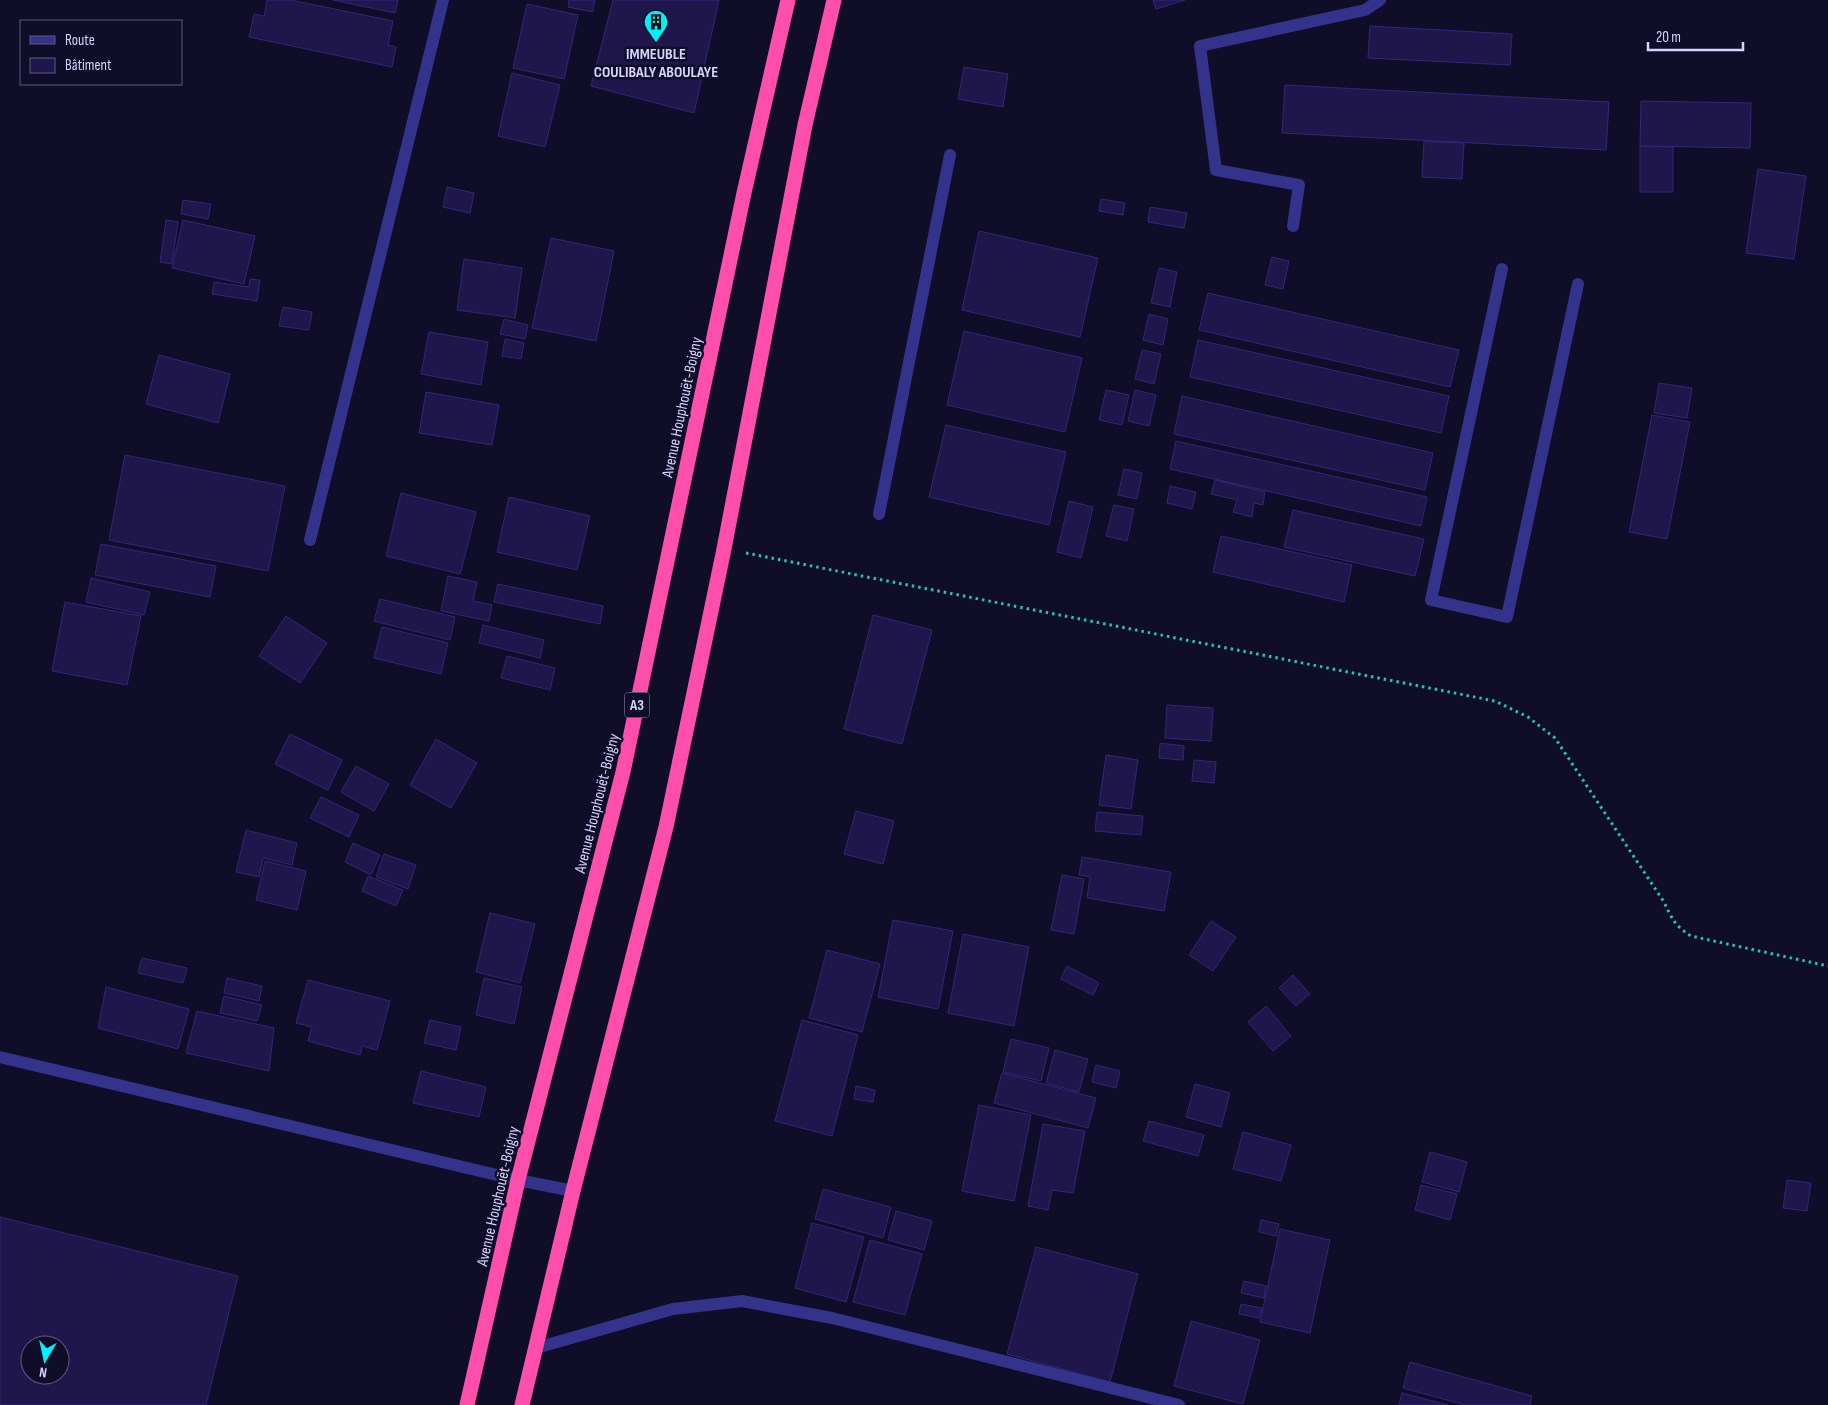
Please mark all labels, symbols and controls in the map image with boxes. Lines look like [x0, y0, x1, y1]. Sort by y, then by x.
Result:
building icon: IMMEUBLE COULIBALY ABOULAYE [643, 9, 669, 43]
legend [20, 20, 182, 85]
scale bar [1648, 20, 1743, 52]
text: 20 m [1656, 28, 1681, 47]
text: Route [65, 31, 95, 50]
place label: IMMEUBLE COULIBALY ABOULAYE [594, 45, 718, 82]
text: Bâtiment [65, 56, 112, 75]
street label: Avenue Houphouët-Boigny [658, 335, 707, 480]
road number: A3 [624, 692, 650, 718]
street label: Avenue Houphouët-Boigny [571, 732, 624, 876]
street label: Avenue Houphouët-Boigny [473, 1124, 524, 1269]
north arrow [20, 1335, 70, 1385]
text: N [38, 1363, 48, 1381]

